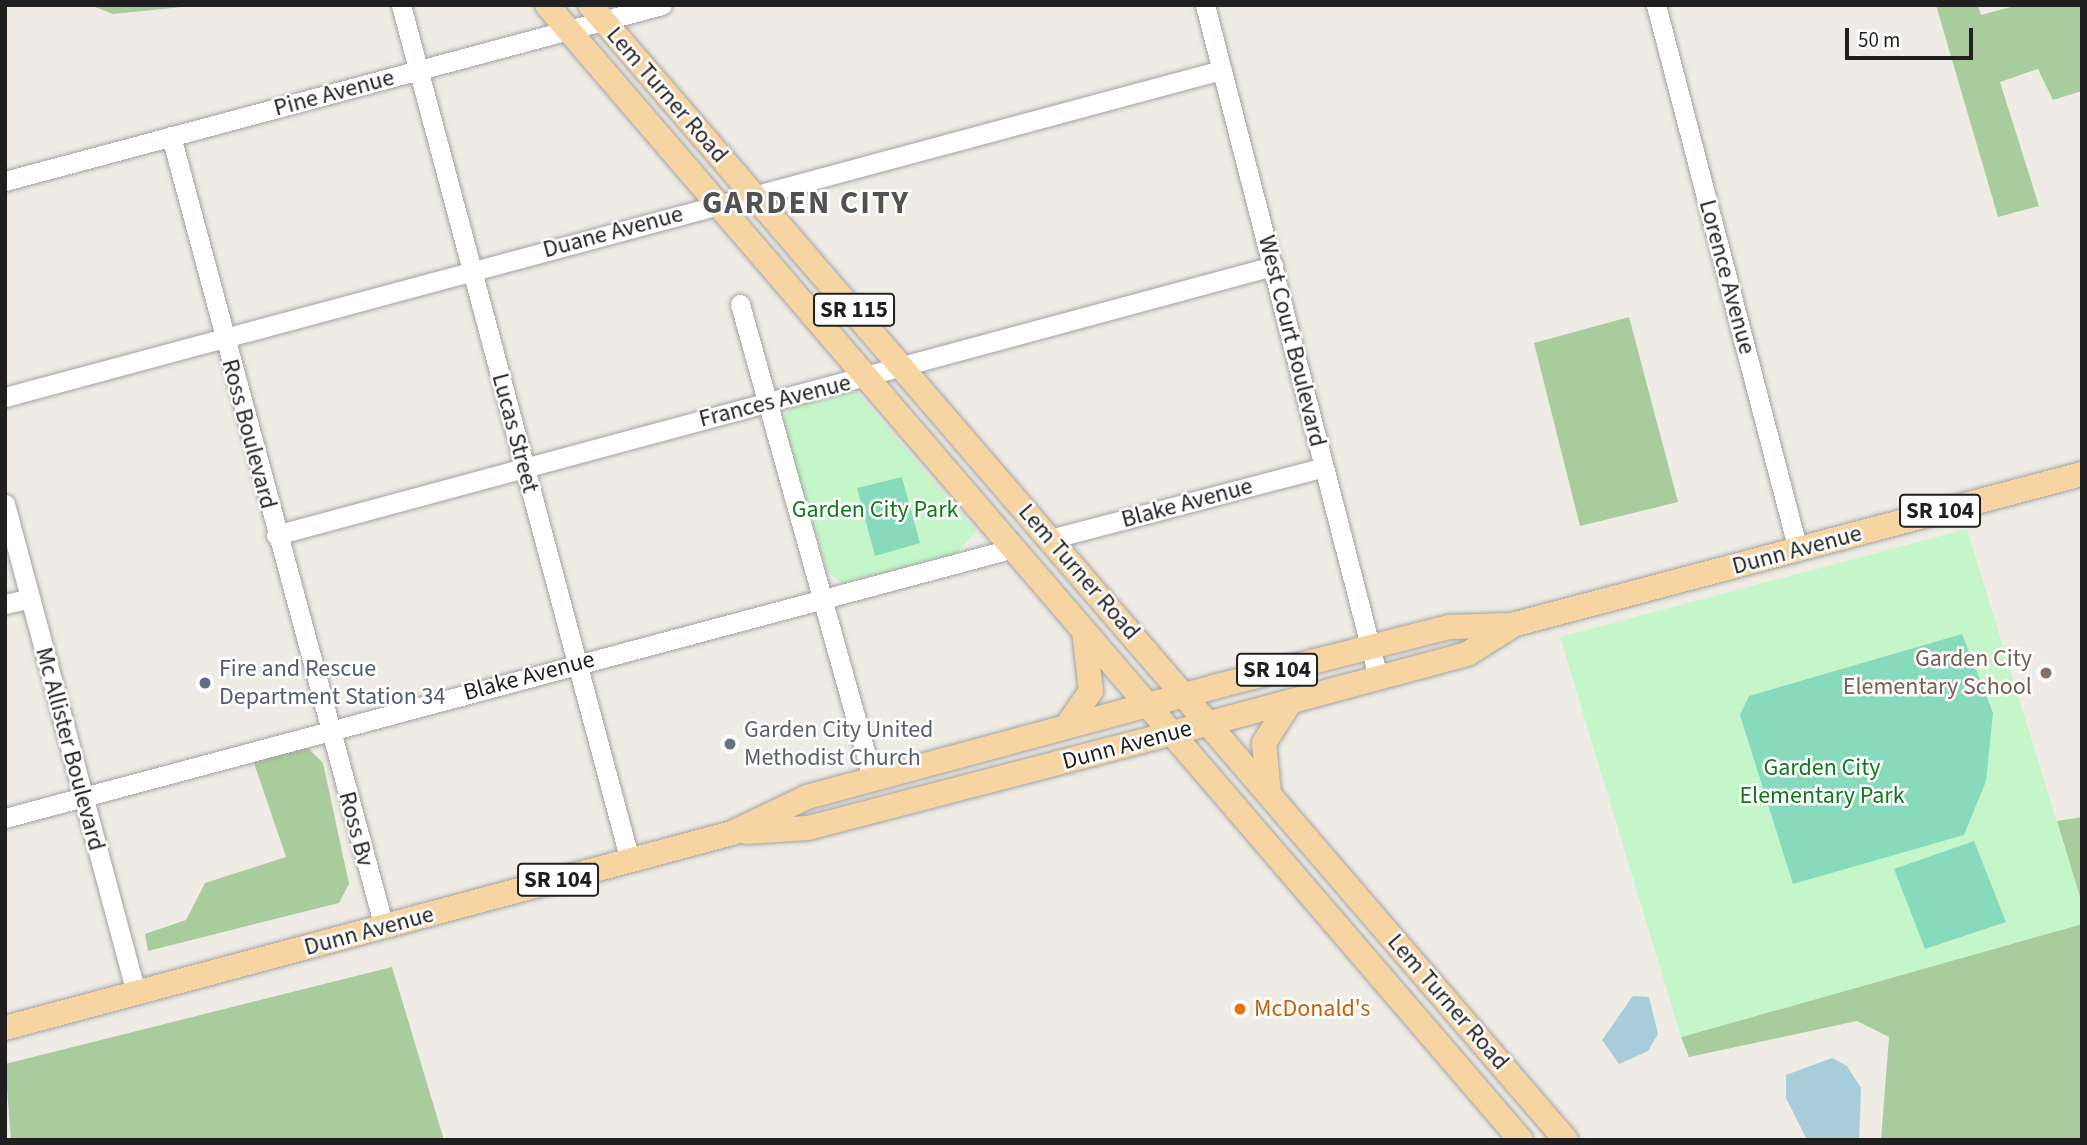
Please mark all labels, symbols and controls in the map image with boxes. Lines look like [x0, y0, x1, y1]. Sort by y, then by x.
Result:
scale bar [1849, 14, 1977, 58]
street label: Lem Turner Road [600, 21, 734, 169]
text: 50 m [1858, 25, 1900, 55]
street label: Pine Avenue [271, 63, 397, 123]
district label: GARDEN CITY [703, 184, 909, 222]
street label: Lorence Avenue [1693, 197, 1761, 357]
street label: Duane Avenue [540, 199, 686, 265]
street label: West Court Boulevard [1252, 232, 1332, 450]
road number: SR 115 [812, 290, 896, 330]
street label: Ross Boulevard [215, 356, 283, 512]
street label: Frances Avenue [696, 368, 854, 434]
street label: Lucas Street [485, 370, 545, 496]
street label: Blake Avenue [1118, 472, 1256, 534]
road number: SR 104 [1898, 491, 1982, 530]
park label: Garden City Park [792, 496, 958, 524]
street label: Lem Turner Road [1012, 498, 1146, 646]
street label: Dunn Avenue [1729, 519, 1865, 581]
street label: Mc Allister Boulevard [29, 644, 111, 854]
street label: Blake Avenue [460, 645, 598, 707]
place label: Garden City Elementary School [1843, 645, 2032, 701]
road number: SR 104 [1235, 650, 1319, 690]
place label: Fire and Rescue Department Station 34 [219, 655, 445, 711]
marker: Garden City Elementary School [2038, 665, 2054, 681]
marker: Fire and Rescue Department Station 34 [197, 675, 213, 691]
street label: Dunn Avenue [1059, 714, 1195, 776]
place label: Garden City United Methodist Church [744, 716, 933, 772]
marker: Garden City United Methodist Church [722, 736, 738, 752]
park label: Garden City Elementary Park [1739, 754, 1905, 810]
street label: Ross Bv [332, 788, 380, 870]
road number: SR 104 [516, 860, 600, 900]
street label: Dunn Avenue [301, 900, 437, 962]
street label: Lem Turner Road [1381, 928, 1515, 1076]
place label: McDonald's [1254, 995, 1370, 1023]
marker: McDonald's [1232, 1001, 1248, 1017]

